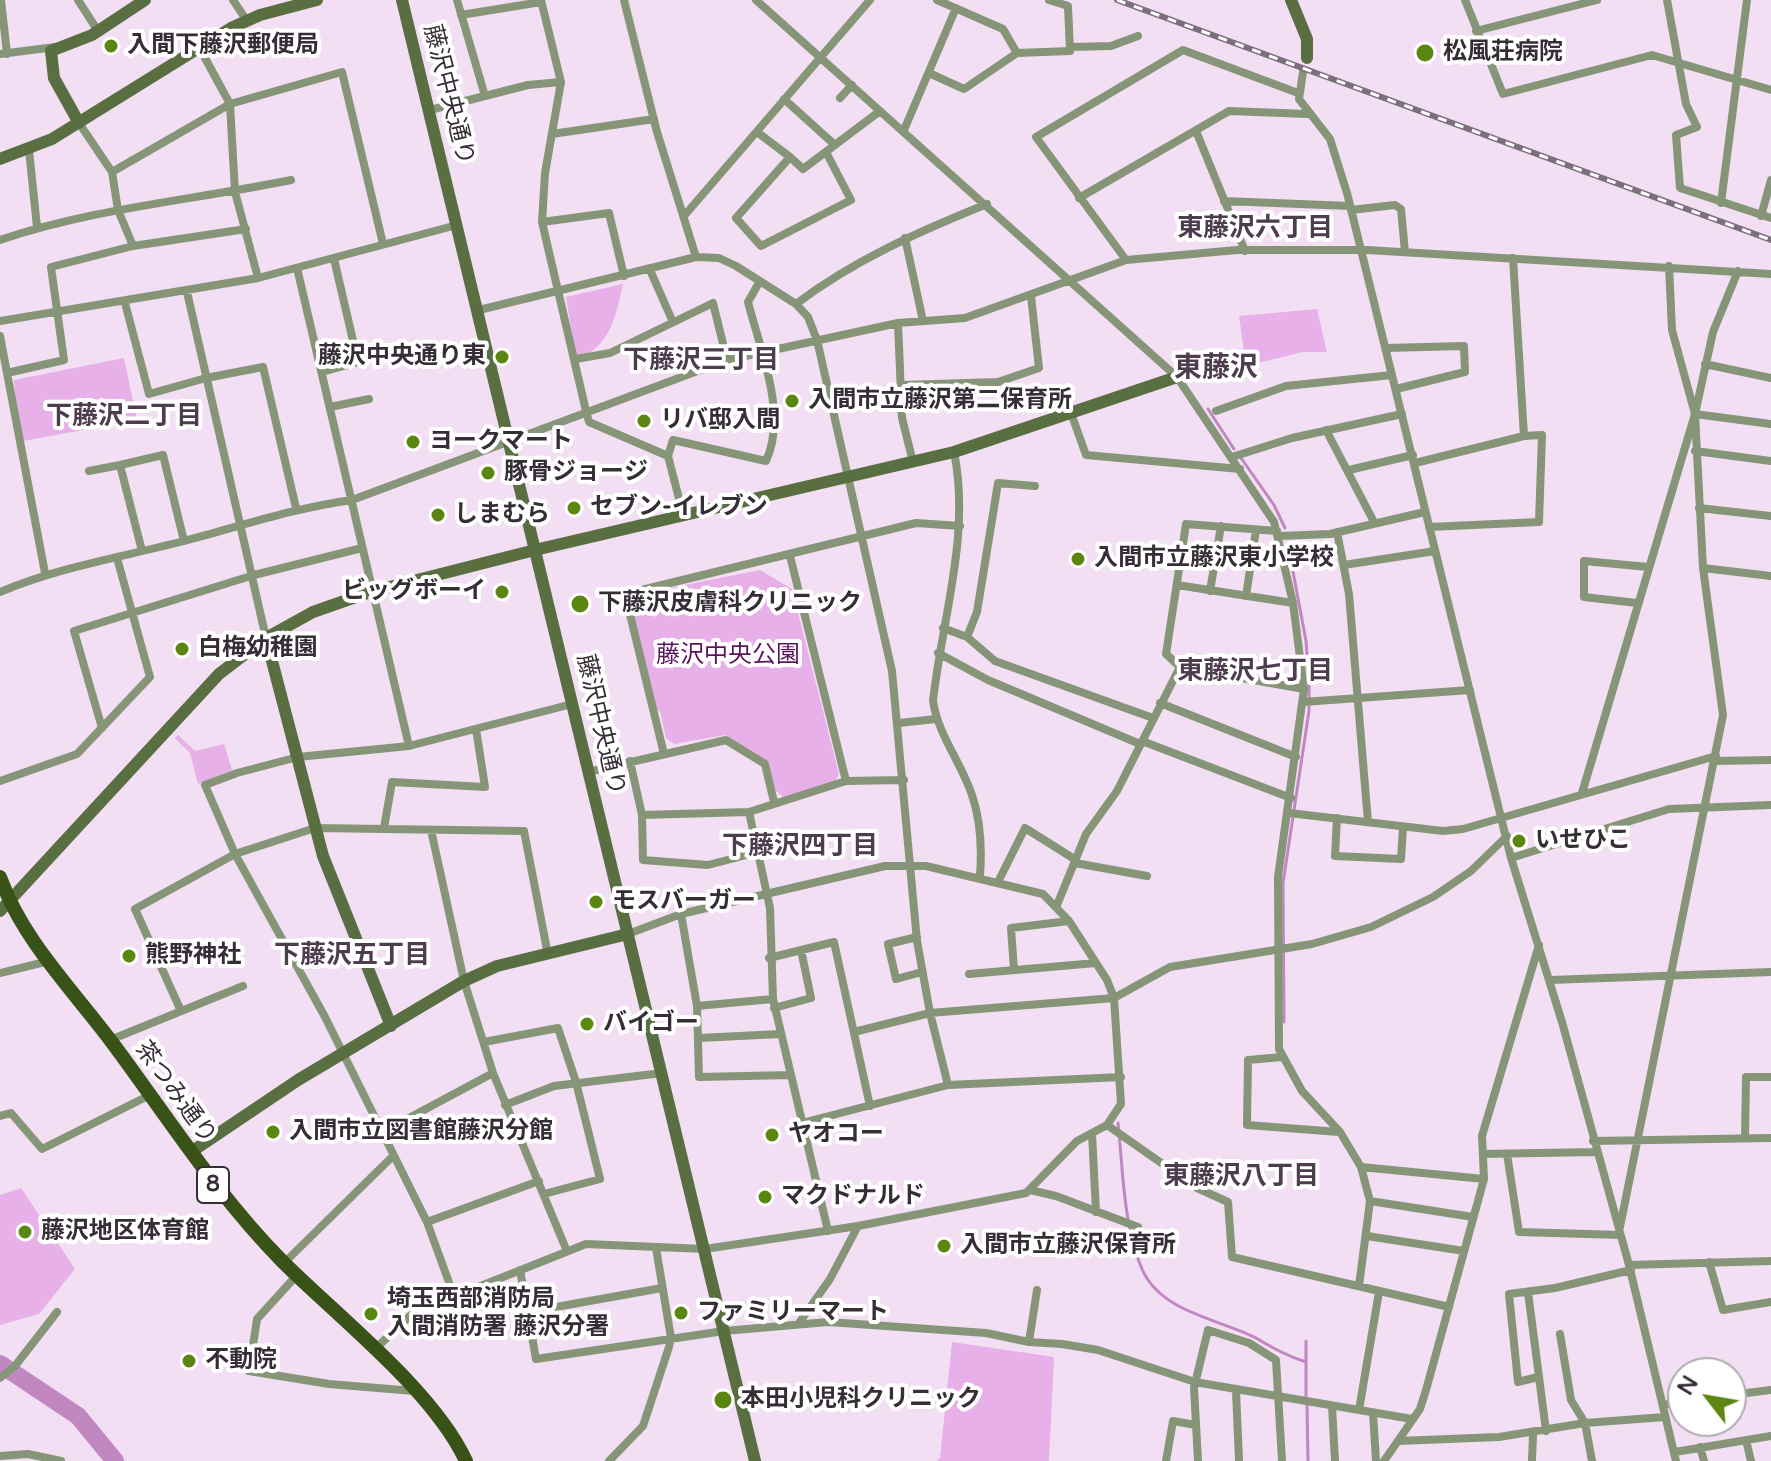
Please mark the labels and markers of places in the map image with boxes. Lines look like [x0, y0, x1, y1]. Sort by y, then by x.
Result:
place label: 入間下藤沢郵便局 [127, 32, 319, 60]
marker: 入間下藤沢郵便局 [102, 37, 120, 55]
place label: 松風荘病院 [1443, 39, 1563, 67]
marker: 松風荘病院 [1414, 42, 1436, 64]
place label: 藤沢中央通り東 [318, 343, 486, 371]
marker: 藤沢中央通り東 [493, 348, 511, 366]
place label: 入間市立藤沢第二保育所 [808, 387, 1072, 415]
marker: 入間市立藤沢第二保育所 [783, 392, 801, 410]
place label: リバ邸入間 [660, 407, 780, 435]
marker: リバ邸入間 [635, 412, 653, 430]
place label: ヨークマート [429, 428, 573, 456]
marker: ヨークマート [404, 433, 422, 451]
place label: 豚骨ジョージ [504, 459, 648, 487]
marker: 豚骨ジョージ [479, 464, 497, 482]
place label: セブン-イレブン [590, 494, 768, 522]
marker: セブン-イレブン [565, 499, 583, 517]
place label: しまむら [454, 501, 550, 529]
marker: しまむら [429, 506, 447, 524]
place label: 入間市立藤沢東小学校 [1094, 545, 1334, 573]
marker: 入間市立藤沢東小学校 [1069, 550, 1087, 568]
place label: ビッグボーイ [342, 578, 486, 606]
marker: ビッグボーイ [493, 583, 511, 601]
place label: 下藤沢皮膚科クリニック [598, 590, 862, 618]
marker: 下藤沢皮膚科クリニック [569, 593, 591, 615]
place label: 白梅幼稚園 [198, 635, 318, 663]
marker: 白梅幼稚園 [173, 640, 191, 658]
place label: いせひこ [1535, 827, 1631, 855]
marker: いせひこ [1510, 832, 1528, 850]
place label: モスバーガー [612, 888, 756, 916]
marker: モスバーガー [587, 893, 605, 911]
place label: 熊野神社 [145, 942, 241, 970]
marker: 熊野神社 [120, 947, 138, 965]
place label: バイゴー [603, 1010, 699, 1038]
marker: バイゴー [578, 1015, 596, 1033]
place label: 入間市立図書館藤沢分館 [289, 1118, 553, 1146]
place label: ヤオコー [788, 1121, 884, 1149]
marker: 入間市立図書館藤沢分館 [264, 1123, 282, 1141]
marker: ヤオコー [763, 1126, 781, 1144]
place label: マクドナルド [781, 1183, 925, 1211]
marker: マクドナルド [756, 1188, 774, 1206]
place label: 藤沢地区体育館 [41, 1218, 209, 1246]
marker: 藤沢地区体育館 [16, 1223, 34, 1241]
place label: 入間市立藤沢保育所 [960, 1232, 1176, 1260]
marker: 入間市立藤沢保育所 [935, 1237, 953, 1255]
place label: 埼玉西部消防局 入間消防署 藤沢分署 [387, 1286, 609, 1342]
place label: ファミリーマート [697, 1299, 889, 1327]
marker: ファミリーマート [672, 1304, 690, 1322]
marker: 埼玉西部消防局 入間消防署 藤沢分署 [362, 1305, 380, 1323]
place label: 不動院 [205, 1347, 277, 1375]
marker: 不動院 [180, 1352, 198, 1370]
place label: 本田小児科クリニック [741, 1386, 981, 1414]
marker: 本田小児科クリニック [712, 1389, 734, 1411]

